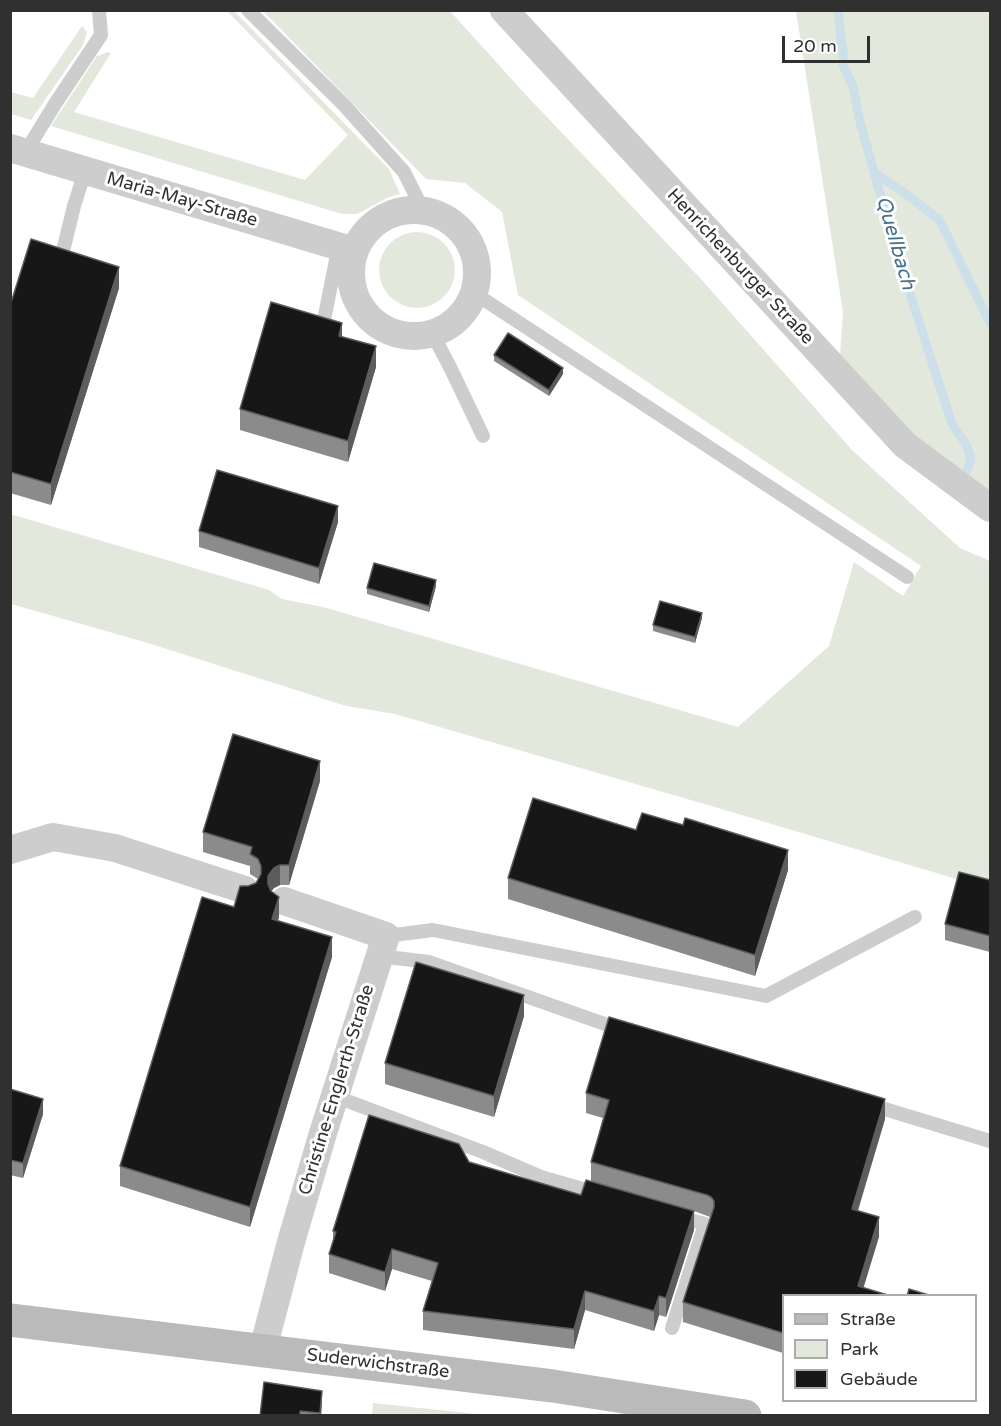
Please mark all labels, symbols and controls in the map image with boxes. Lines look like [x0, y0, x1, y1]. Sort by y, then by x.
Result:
scale bar [785, 24, 874, 62]
text: 20 m [793, 35, 837, 57]
street label: Maria-May-Straße [104, 168, 260, 232]
street label: Henrichenburger Straße [662, 185, 818, 349]
water label: Quellbach [870, 193, 920, 293]
street label: Christine-Englerth-Straße [295, 982, 379, 1198]
legend [782, 1294, 977, 1402]
text: Straße [840, 1308, 896, 1330]
text: Park [840, 1338, 878, 1360]
street label: Suderwichstraße [306, 1345, 450, 1383]
text: Gebäude [840, 1368, 918, 1390]

